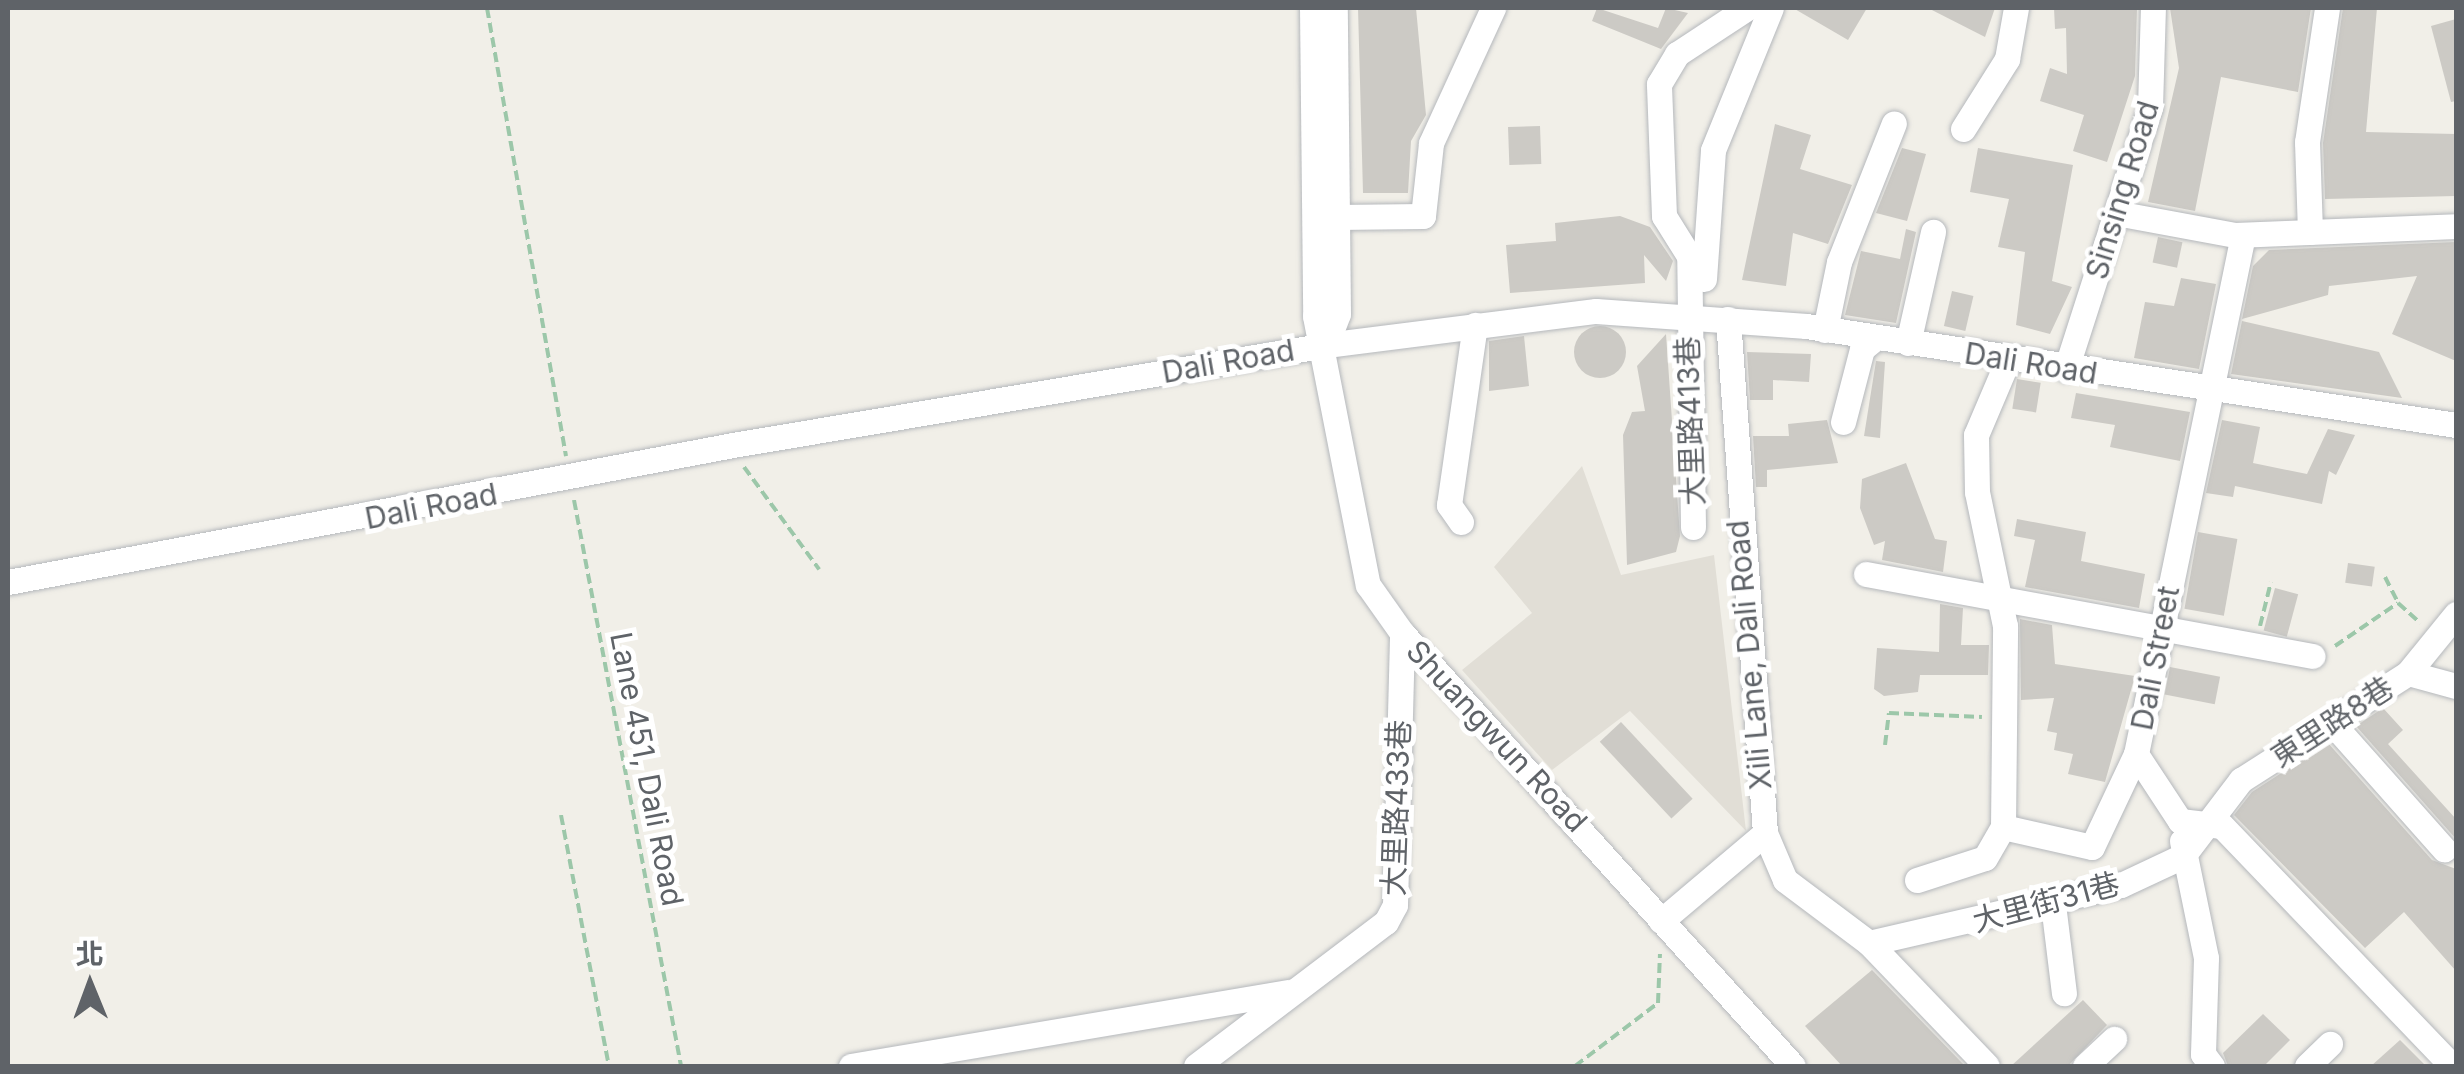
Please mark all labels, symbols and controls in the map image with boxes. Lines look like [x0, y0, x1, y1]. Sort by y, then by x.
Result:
street label: Sinsing Road [2078, 97, 2166, 283]
street label: Dali Road [1159, 332, 1297, 390]
street label: Dali Road [1962, 335, 2100, 391]
street label: 大里路413巷 [1669, 336, 1711, 506]
street label: Dali Road [362, 476, 500, 536]
street label: Xili Lane, Dali Road [1719, 519, 1779, 791]
street label: Dali Street [2123, 583, 2187, 733]
street label: Lane 451, Dali Road [603, 629, 691, 909]
street label: Shuangwun Road [1399, 633, 1595, 839]
street label: 東里路8巷 [2264, 669, 2400, 775]
street label: 大里路433巷 [1375, 719, 1417, 897]
street label: 大里街31巷 [1969, 865, 2123, 939]
north arrow [40, 934, 140, 1034]
text: 北 [75, 937, 104, 971]

